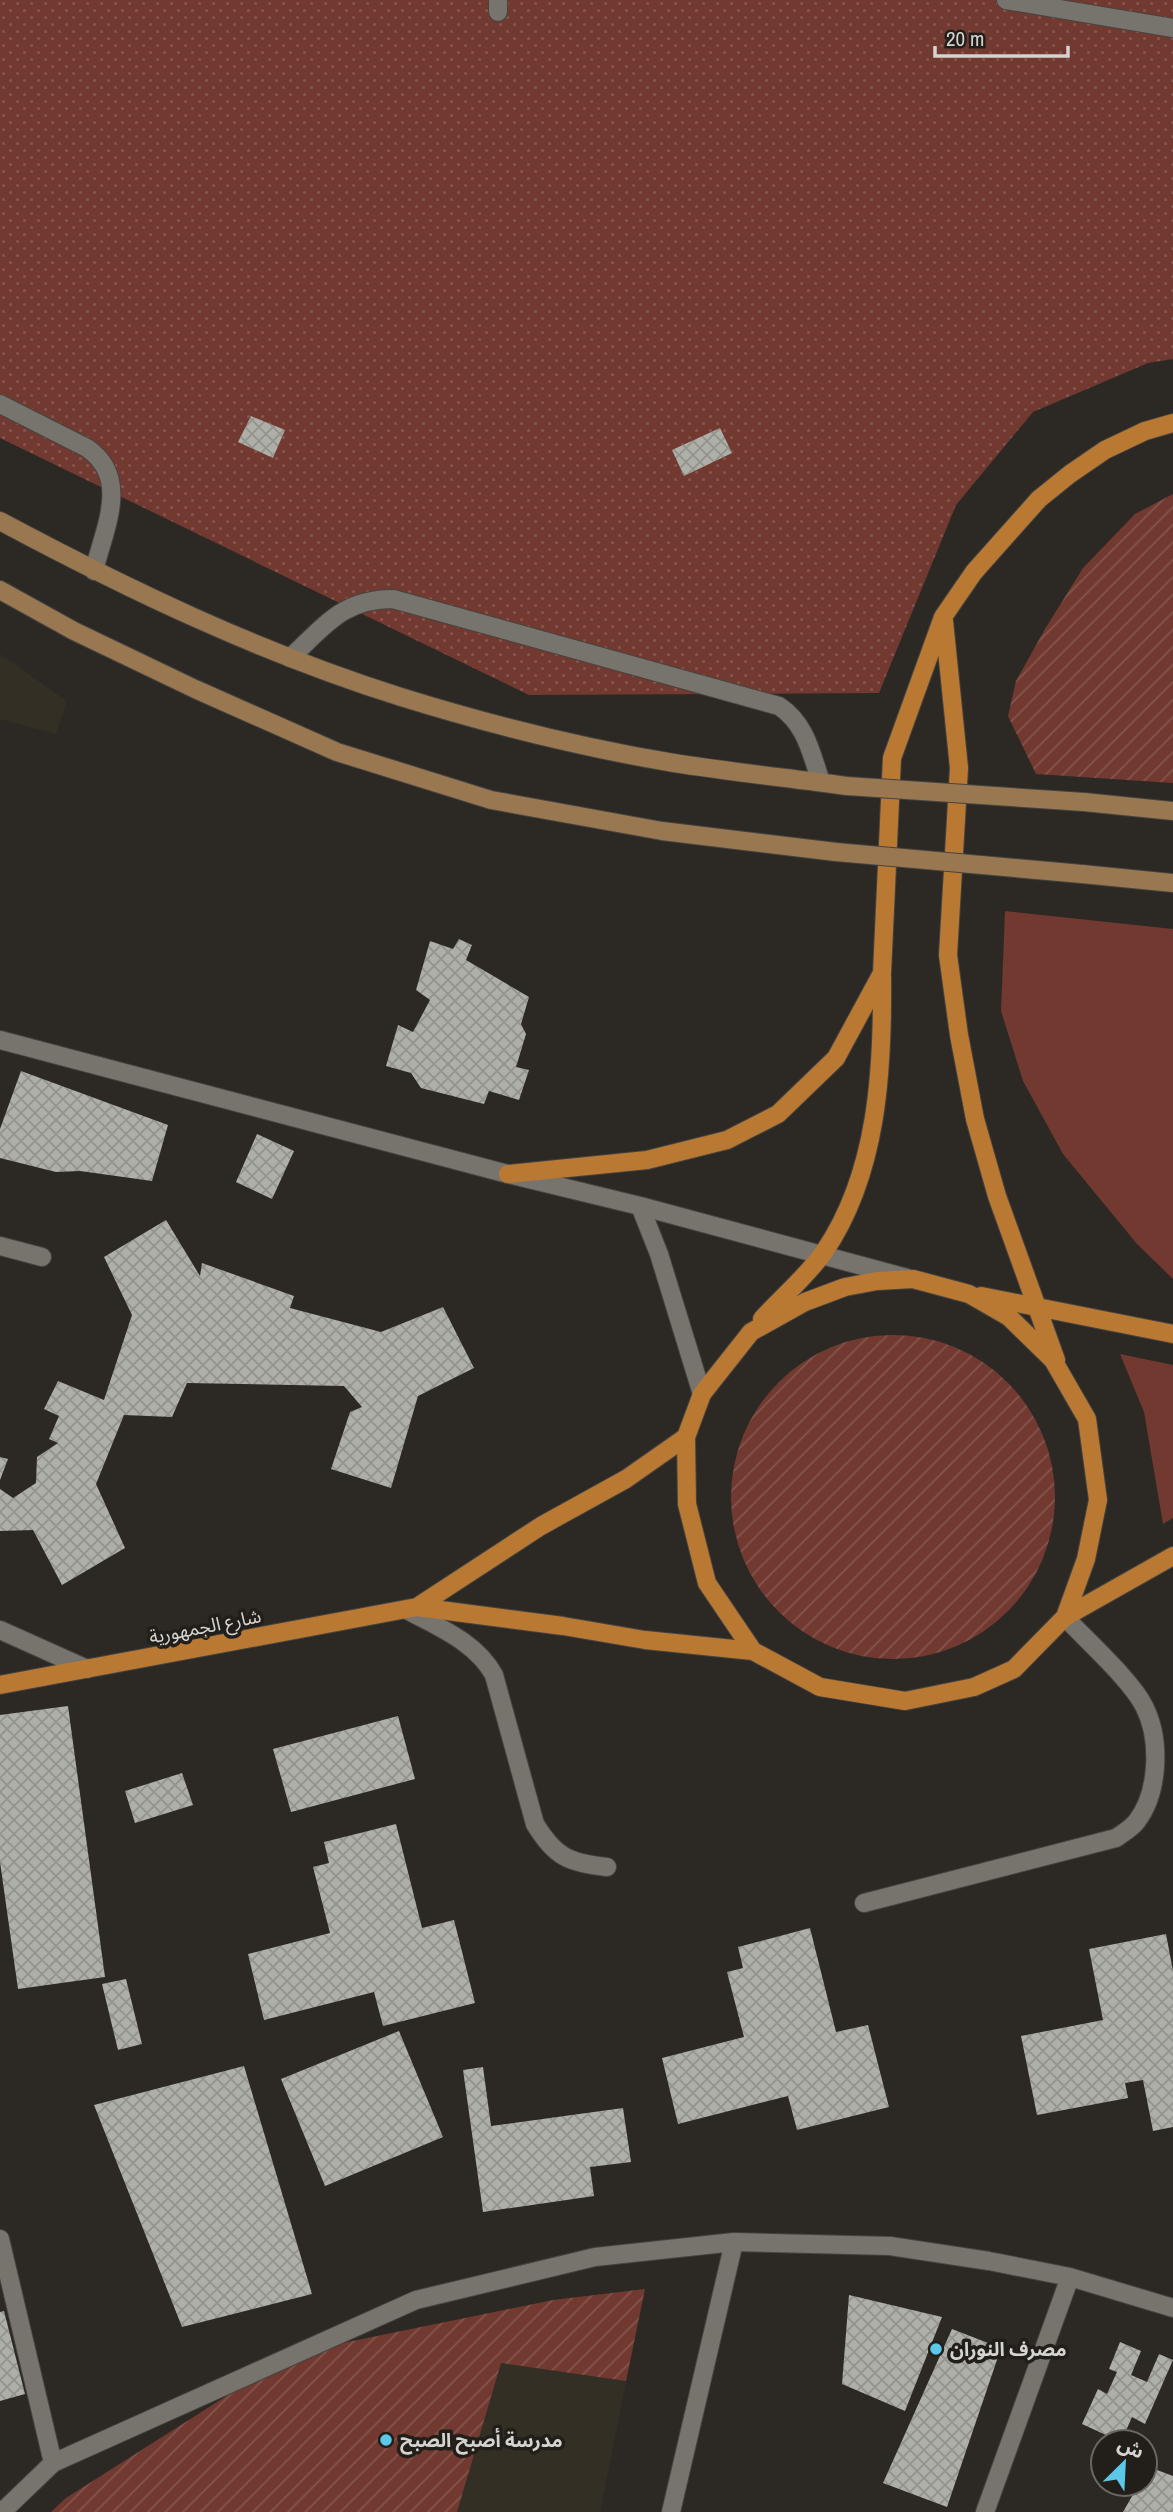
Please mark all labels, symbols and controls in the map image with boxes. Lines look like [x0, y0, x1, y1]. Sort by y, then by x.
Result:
scale bar [935, 14, 1068, 58]
text: 20 m [946, 24, 984, 53]
street label: شارع الجمهورية [147, 1602, 264, 1651]
place label: مصرف النوران [950, 2336, 1067, 2362]
marker: مصرف النوران [928, 2341, 944, 2357]
place label: مدرسة أصبح الصبح [400, 2427, 563, 2455]
north arrow [1089, 2428, 1159, 2498]
text: ش [1114, 2430, 1148, 2465]
marker: مدرسة أصبح الصبح [378, 2432, 394, 2448]

